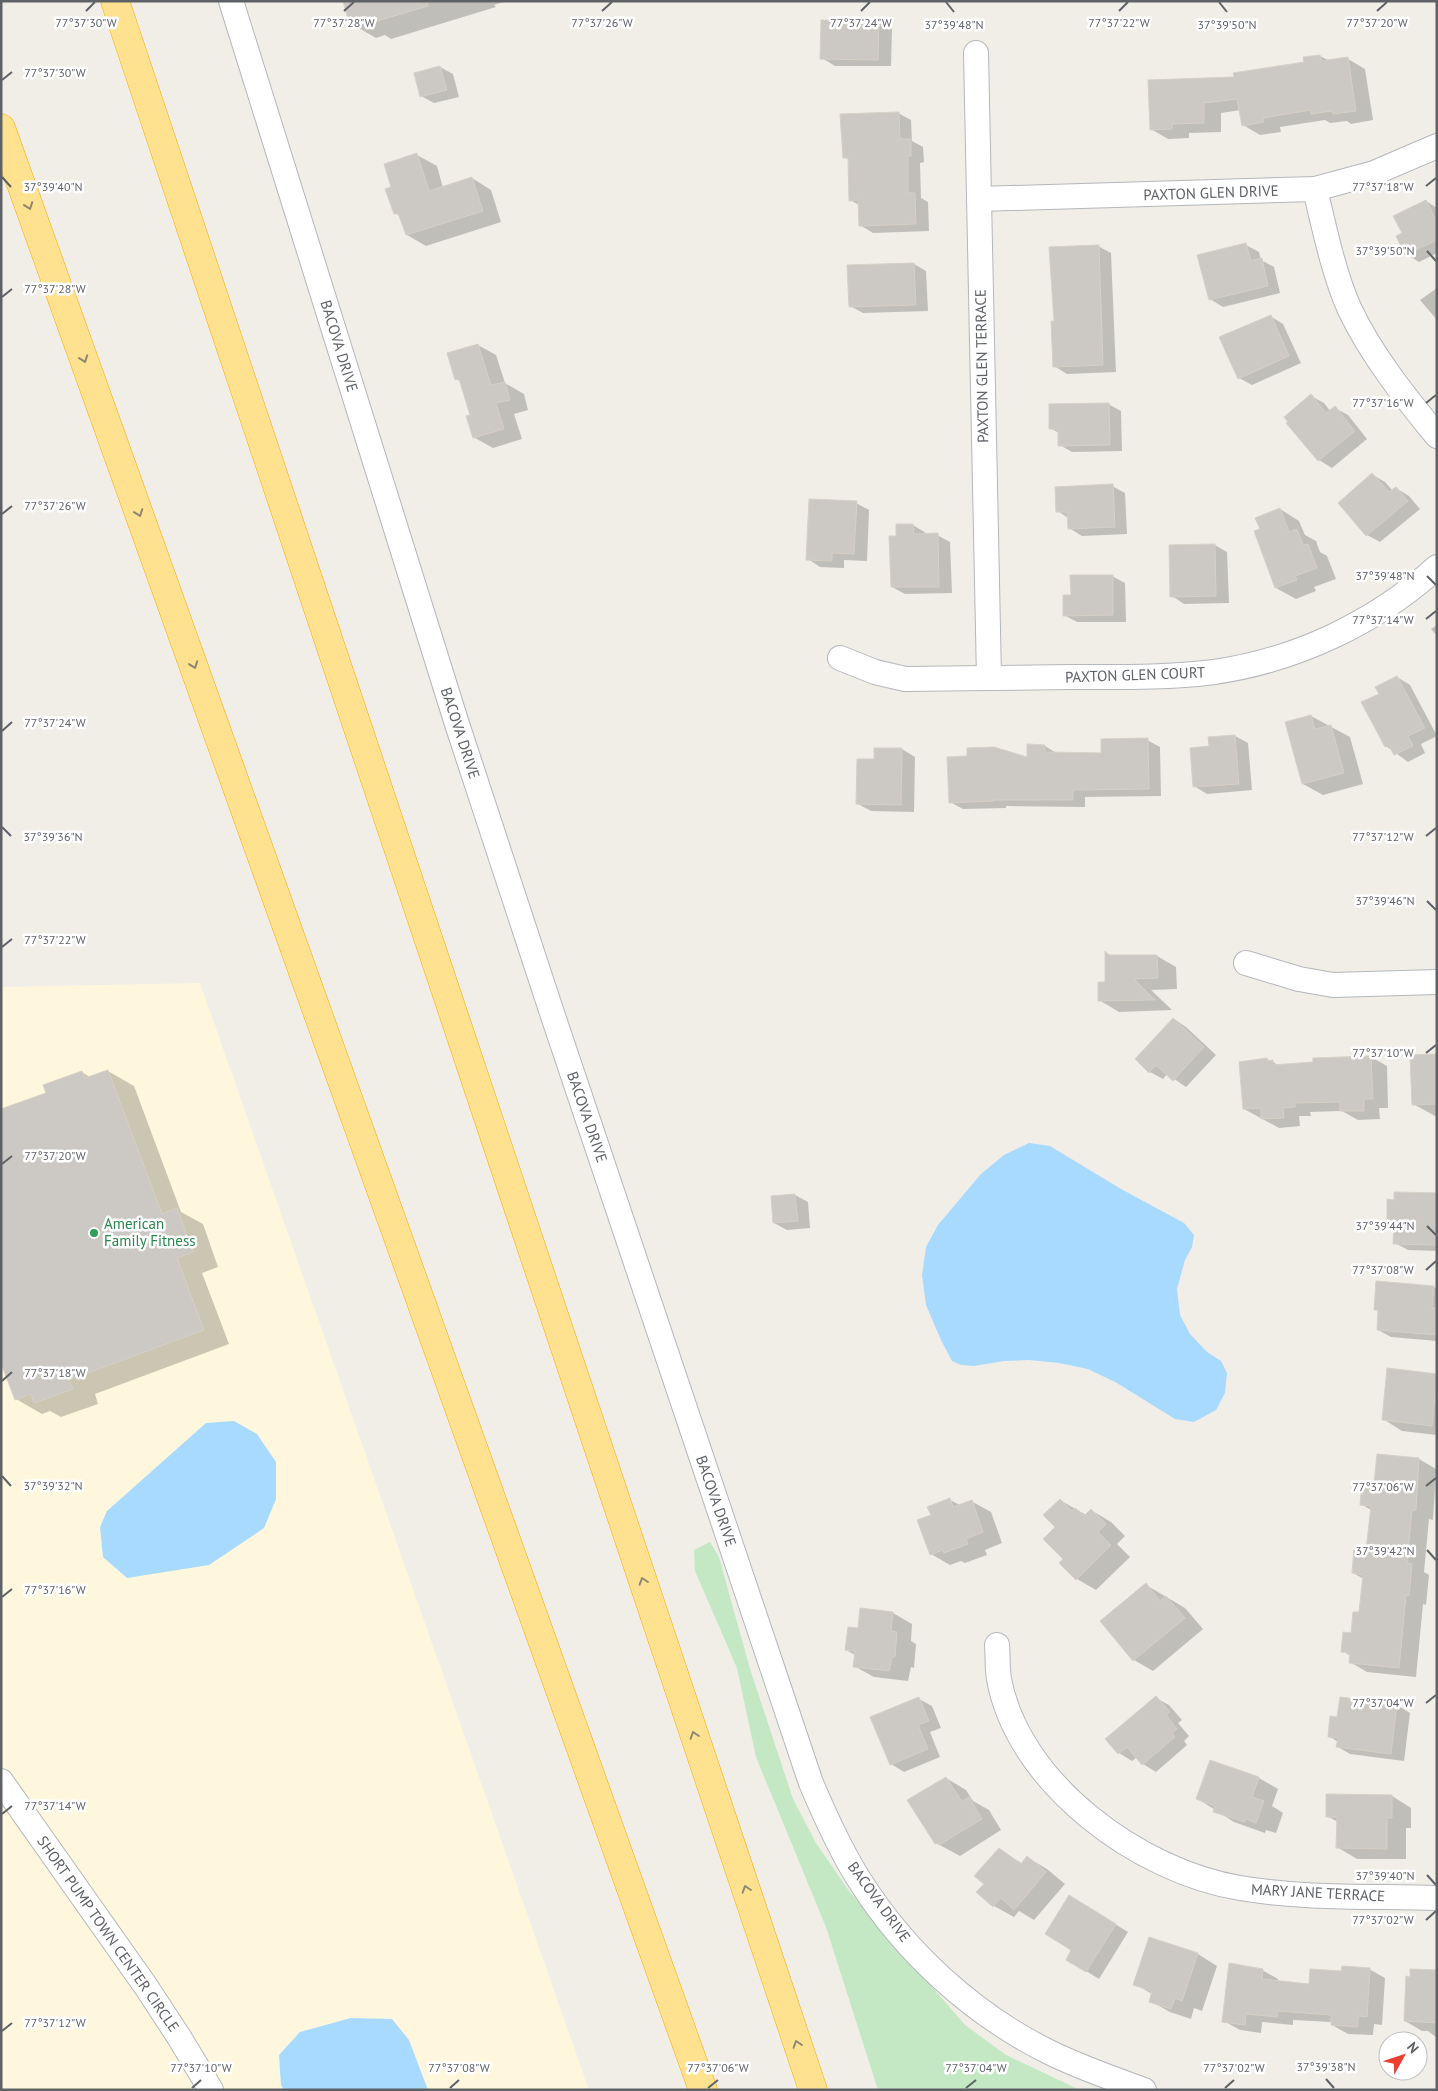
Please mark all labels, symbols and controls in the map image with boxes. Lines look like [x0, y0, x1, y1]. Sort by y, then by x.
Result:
text: 77°37'30"W [55, 15, 117, 30]
text: 77°37'28"W [313, 15, 375, 30]
text: 77°37'26"W [571, 15, 633, 30]
text: 77°37'24"W [830, 15, 892, 30]
text: 77°37'22"W [1088, 15, 1150, 30]
text: 77°37'20"W [1346, 15, 1408, 30]
text: 37°39'48"N [924, 17, 984, 32]
text: 37°39'50"N [1197, 17, 1257, 32]
text: 77°37'30"W [24, 65, 86, 80]
text: 37°39'40"N [23, 179, 83, 194]
text: 77°37'18"W [1352, 179, 1414, 194]
street label: PAXTON GLEN DRIVE [1143, 181, 1279, 204]
one-way arrow [23, 202, 33, 210]
text: 37°39'50"N [1355, 243, 1415, 258]
text: 77°37'28"W [24, 281, 86, 296]
street label: PAXTON GLEN TERRACE [971, 289, 992, 443]
street label: BACOVA DRIVE [317, 298, 362, 394]
one-way arrow [78, 355, 88, 363]
text: 77°37'16"W [1352, 395, 1414, 410]
text: 77°37'26"W [24, 498, 86, 513]
one-way arrow [133, 508, 143, 516]
text: 37°39'48"N [1355, 568, 1415, 583]
text: 77°37'14"W [1352, 612, 1414, 627]
one-way arrow [188, 661, 198, 669]
street label: PAXTON GLEN COURT [1065, 663, 1206, 686]
street label: BACOVA DRIVE [437, 685, 484, 781]
text: 77°37'24"W [24, 715, 86, 730]
text: 37°39'36"N [23, 829, 83, 844]
text: 77°37'12"W [1352, 829, 1414, 844]
text: 37°39'46"N [1355, 893, 1415, 908]
text: 77°37'22"W [24, 932, 86, 947]
text: 77°37'10"W [1352, 1045, 1414, 1060]
street label: BACOVA DRIVE [563, 1069, 612, 1165]
text: 77°37'20"W [24, 1148, 86, 1163]
place label: American Family Fitness [104, 1214, 196, 1250]
text: 37°39'44"N [1355, 1218, 1415, 1233]
marker: American Family Fitness [88, 1227, 100, 1239]
text: 77°37'08"W [1352, 1262, 1414, 1277]
text: 77°37'18"W [24, 1365, 86, 1380]
street label: BACOVA DRIVE [692, 1453, 741, 1549]
text: 37°39'32"N [23, 1478, 83, 1493]
text: 77°37'06"W [1352, 1479, 1414, 1494]
text: 37°39'42"N [1355, 1543, 1415, 1558]
one-way arrow [639, 1577, 649, 1586]
text: 77°37'16"W [24, 1582, 86, 1597]
text: 77°37'04"W [1352, 1695, 1414, 1710]
one-way arrow [690, 1732, 700, 1740]
text: 77°37'14"W [24, 1798, 86, 1813]
street label: SHORT PUMP TOWN CENTER CIRCLE [33, 1832, 184, 2035]
street label: BACOVA DRIVE [844, 1858, 915, 1946]
text: 37°39'40"N [1355, 1868, 1415, 1883]
street label: MARY JANE TERRACE [1250, 1879, 1386, 1906]
one-way arrow [742, 1886, 752, 1894]
text: 77°37'02"W [1352, 1912, 1414, 1927]
text: 77°37'12"W [24, 2015, 86, 2030]
north arrow [1378, 2031, 1428, 2081]
text: N [1403, 2038, 1423, 2057]
one-way arrow [793, 2040, 803, 2048]
text: 37°39'38"N [1296, 2059, 1356, 2074]
text: 77°37'10"W [170, 2060, 232, 2075]
text: 77°37'08"W [428, 2060, 490, 2075]
text: 77°37'06"W [687, 2060, 749, 2075]
text: 77°37'04"W [945, 2060, 1007, 2075]
text: 77°37'02"W [1203, 2060, 1265, 2075]

